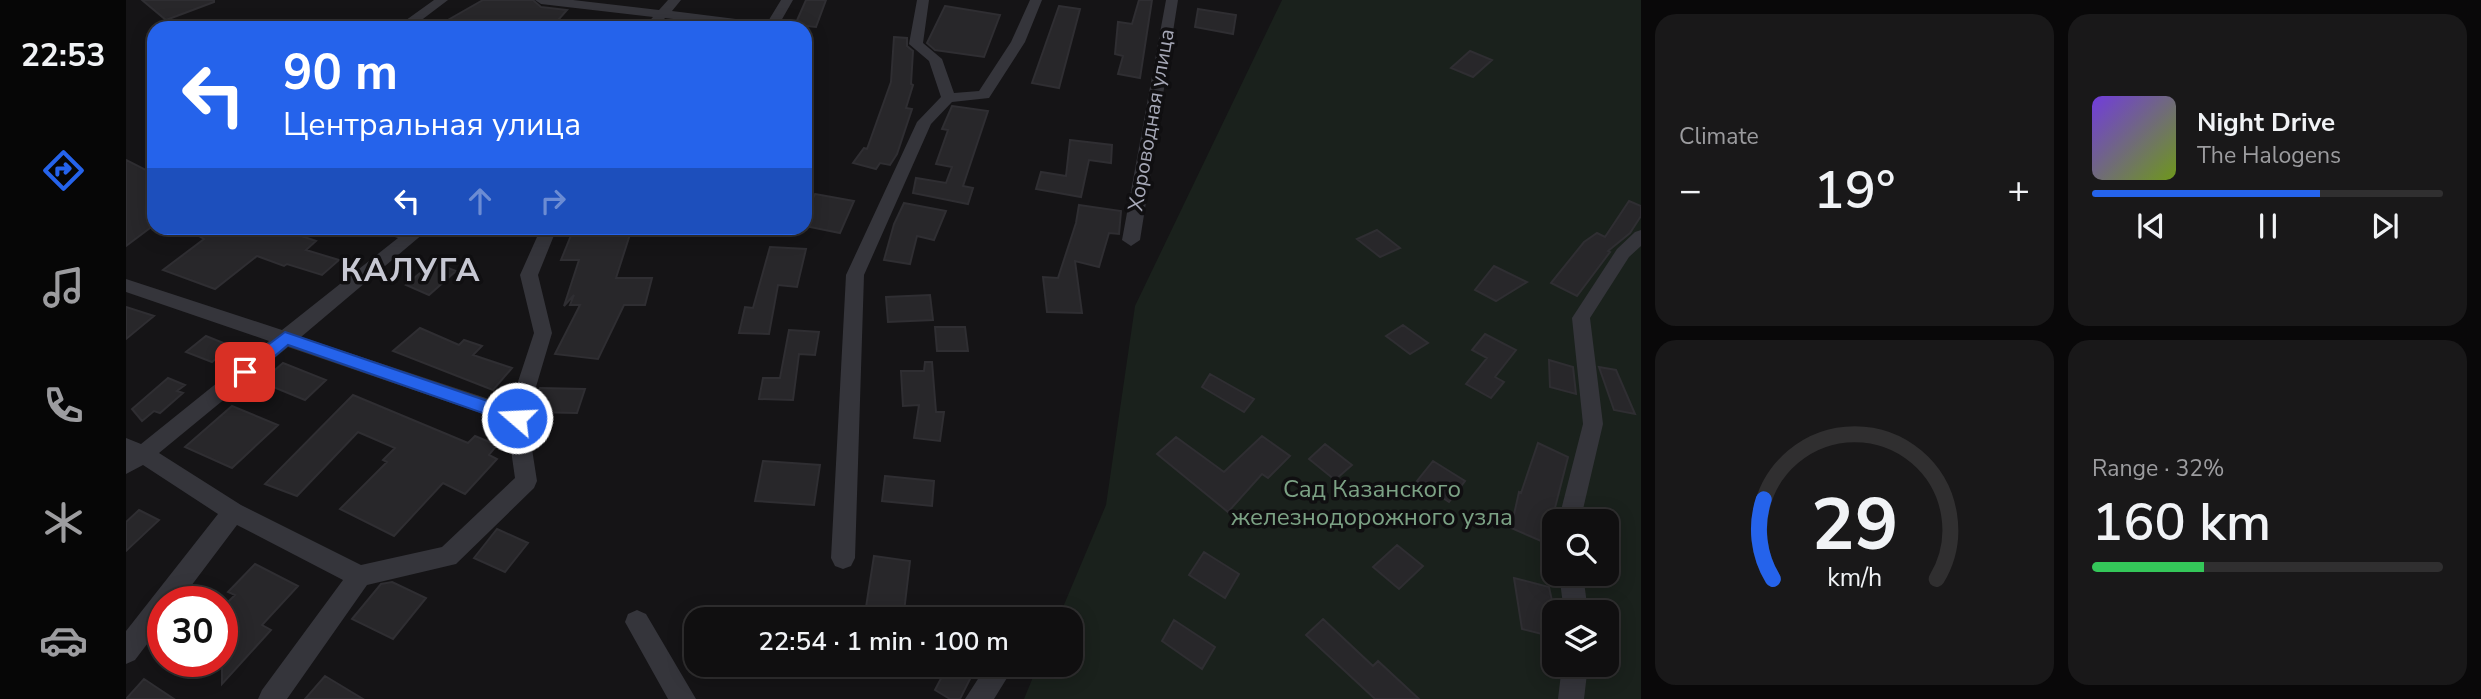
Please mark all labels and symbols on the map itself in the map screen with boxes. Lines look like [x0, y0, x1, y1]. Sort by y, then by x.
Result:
street label: Хороводная улица [1121, 27, 1181, 213]
district label: КАЛУГА [341, 249, 481, 292]
pin [215, 342, 275, 402]
position arrow [480, 381, 554, 455]
park label: Сад Казанского железнодорожного узла [1231, 473, 1513, 533]
speed limit sign: 30 [147, 586, 238, 677]

